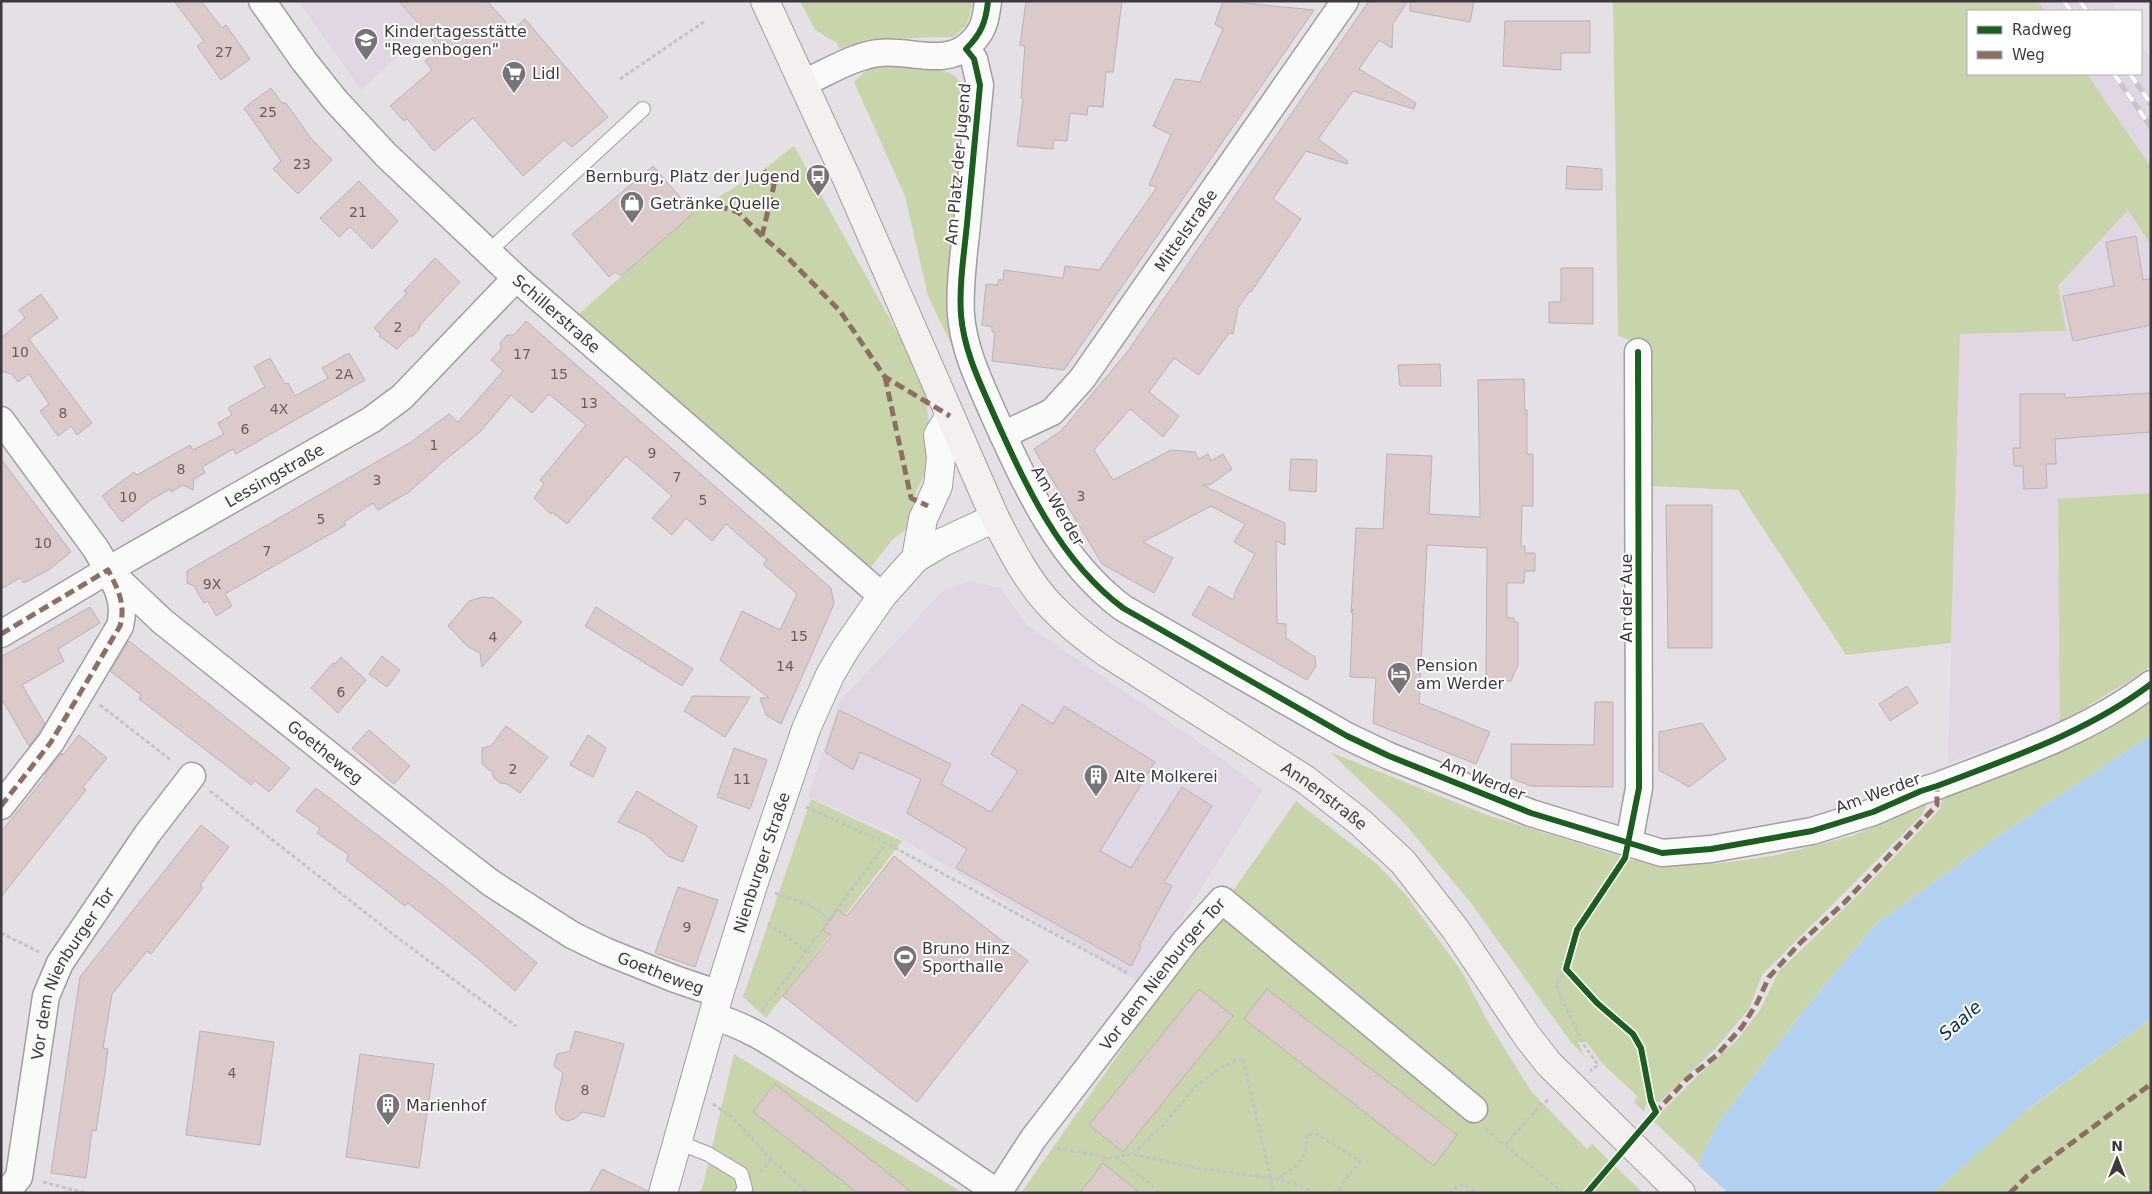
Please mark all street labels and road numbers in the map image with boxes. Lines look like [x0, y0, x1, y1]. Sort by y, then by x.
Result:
street label: Am Platz der Jugend [941, 82, 975, 246]
street label: Mittelstraße [1150, 185, 1221, 275]
street label: Schillerstraße [509, 270, 604, 357]
street label: Lessingstraße [221, 440, 327, 511]
street label: Am Werder [1027, 463, 1089, 550]
street label: An der Aue [1617, 554, 1636, 642]
street label: Goetheweg [284, 716, 367, 788]
street label: Am Werder [1438, 753, 1528, 805]
street label: Annenstraße [1278, 758, 1371, 834]
street label: Am Werder [1833, 769, 1924, 817]
street label: Nienburger Straße [729, 789, 793, 935]
street label: Vor dem Nienburger Tor [27, 883, 118, 1061]
street label: Vor dem Nienburger Tor [1095, 893, 1229, 1054]
street label: Goetheweg [615, 947, 707, 998]

